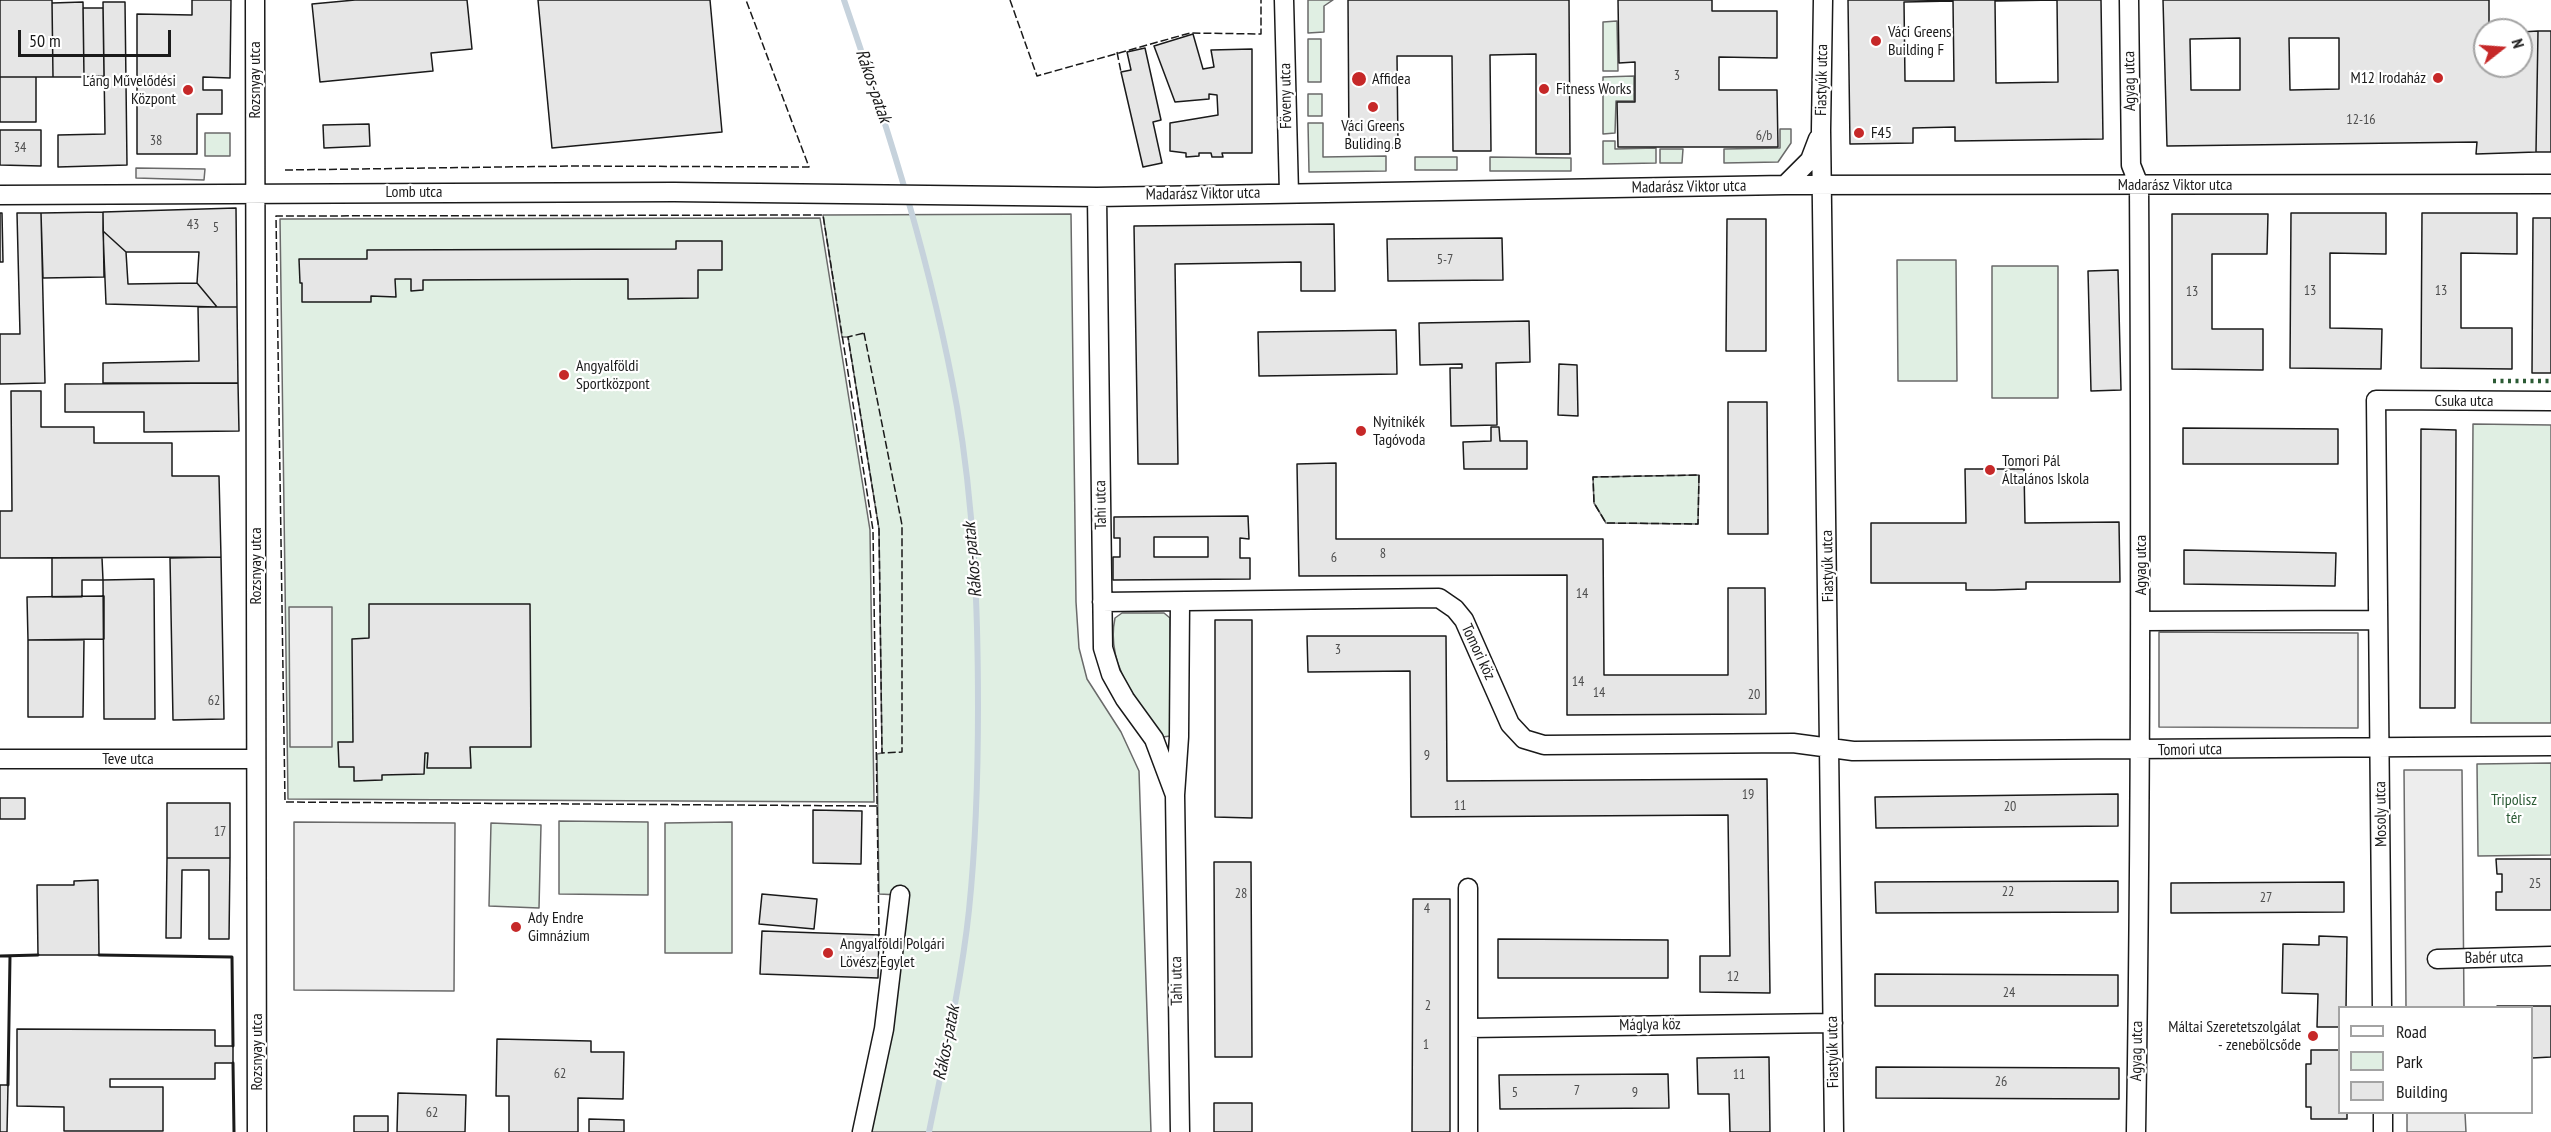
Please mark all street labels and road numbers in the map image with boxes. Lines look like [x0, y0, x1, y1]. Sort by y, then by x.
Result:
street label: Rozsnyay utca [245, 41, 265, 119]
street label: Fiastyúk utca [1812, 44, 1832, 116]
street label: Agyag utca [2120, 51, 2140, 111]
street label: Föveny utca [1276, 63, 1296, 129]
street label: Madarász Viktor utca [2118, 175, 2232, 195]
street label: Madarász Viktor utca [1632, 176, 1746, 198]
street label: Lomb utca [386, 182, 442, 202]
street label: Madarász Viktor utca [1146, 183, 1260, 205]
street label: Csuka utca [2435, 391, 2493, 411]
street label: Tahi utca [1091, 480, 1111, 530]
street label: Rozsnyay utca [246, 527, 266, 605]
street label: Fiastyúk utca [1818, 530, 1838, 602]
street label: Agyag utca [2131, 535, 2151, 595]
street label: Tomori köz [1457, 621, 1499, 683]
street label: Tomori utca [2158, 740, 2222, 760]
street label: Teve utca [102, 749, 154, 769]
street label: Mosoly utca [2371, 781, 2391, 847]
street label: Babér utca [2465, 948, 2523, 968]
street label: Tahi utca [1167, 956, 1187, 1006]
street label: Rozsnyay utca [247, 1013, 267, 1091]
street label: Máglya köz [1619, 1015, 1681, 1035]
street label: Fiastyúk utca [1823, 1016, 1843, 1088]
street label: Agyag utca [2127, 1021, 2147, 1081]

